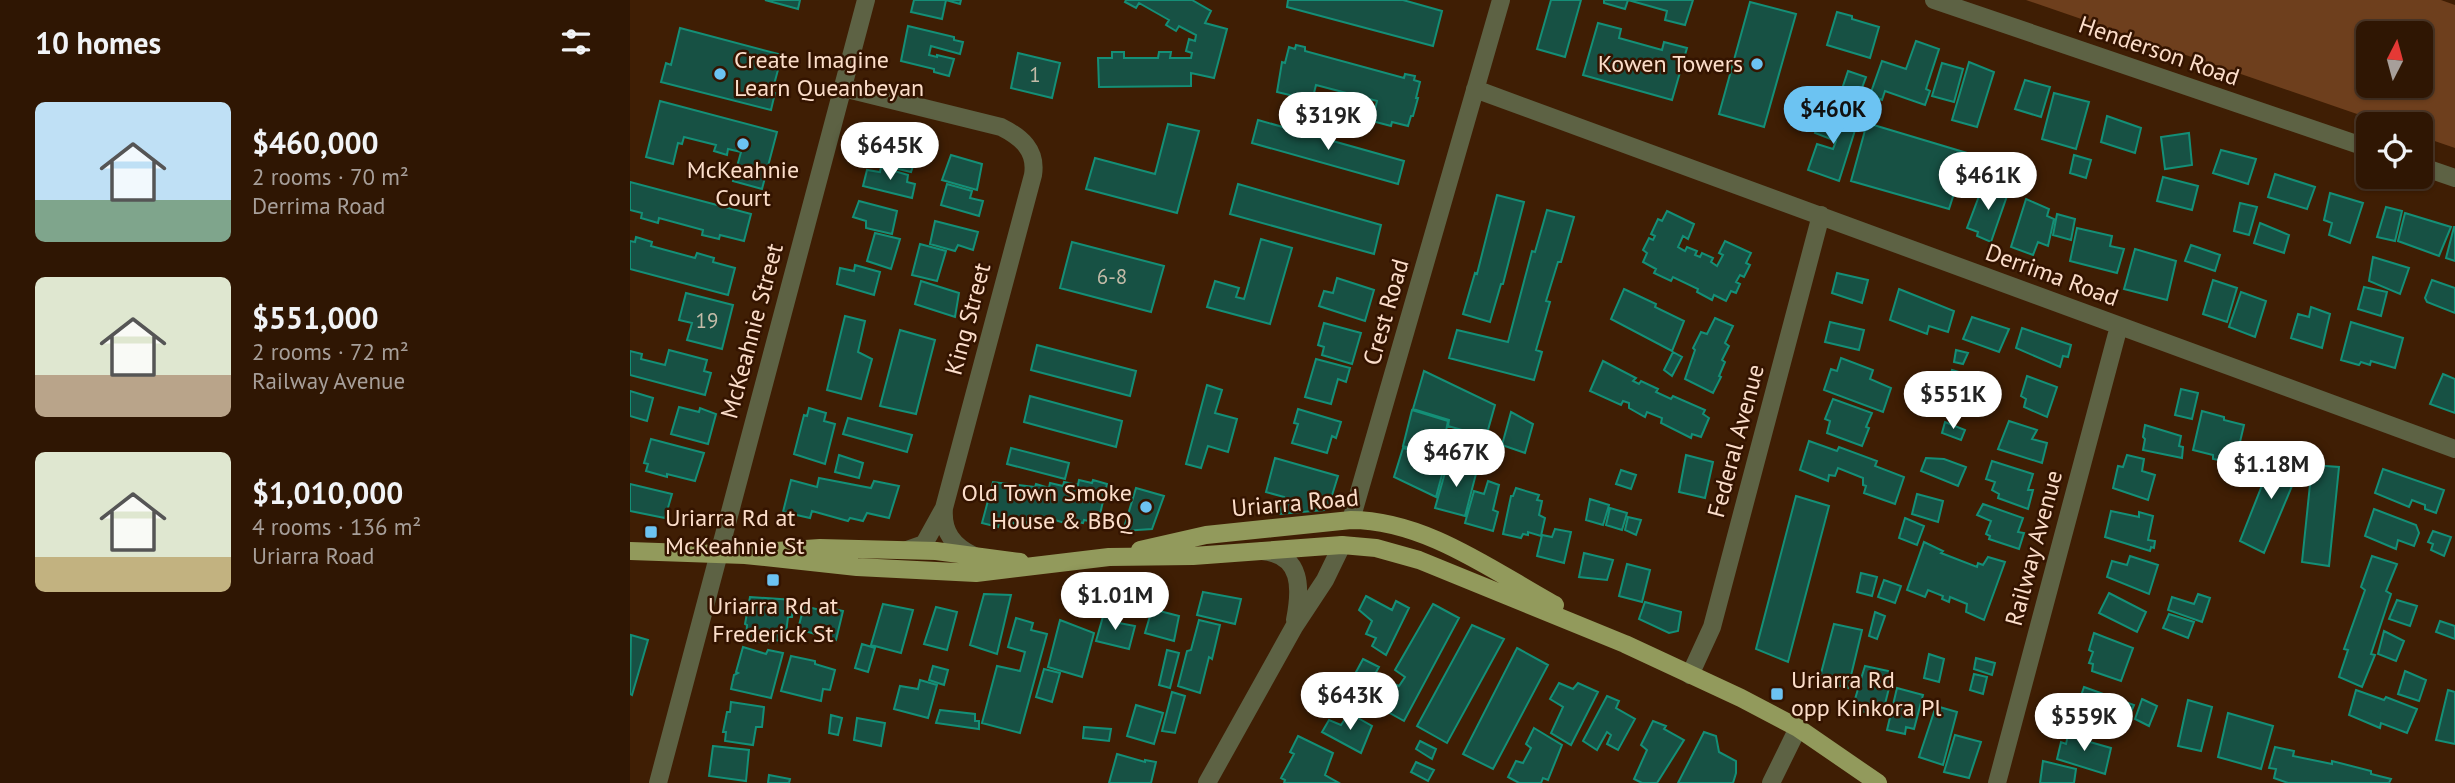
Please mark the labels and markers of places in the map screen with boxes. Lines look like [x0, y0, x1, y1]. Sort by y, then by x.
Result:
place label: Create Imagine Learn Queanbeyan [734, 44, 924, 103]
place label: Kowen Towers [1598, 48, 1743, 79]
marker: Kowen Towers [1749, 56, 1765, 72]
marker: Create Imagine Learn Queanbeyan [712, 66, 728, 82]
pin: $460K [1784, 86, 1882, 146]
pin: $319K [1279, 92, 1377, 152]
pin: $645K [841, 122, 939, 182]
marker: McKeahnie Court [735, 136, 751, 152]
pin: $461K [1939, 152, 2037, 212]
place label: McKeahnie Court [687, 154, 799, 213]
pin: $551K [1904, 372, 2002, 431]
pin: $467K [1407, 430, 1505, 489]
pin: $1.18M [2214, 442, 2328, 501]
place label: Old Town Smoke House & BBQ [961, 477, 1133, 536]
marker: Old Town Smoke House & BBQ [1138, 499, 1154, 515]
place label: Uriarra Rd at McKeahnie St [665, 502, 805, 561]
marker: Uriarra Rd at McKeahnie St [643, 524, 659, 540]
marker: Uriarra Rd at Frederick St [765, 572, 781, 588]
pin: $1.01M [1058, 572, 1172, 632]
place label: Uriarra Rd at Frederick St [708, 590, 838, 649]
place label: Uriarra Rd opp Kinkora Pl [1791, 664, 1941, 723]
pin: $643K [1301, 672, 1399, 732]
marker: Uriarra Rd opp Kinkora Pl [1769, 686, 1785, 702]
pin: $559K [2035, 694, 2133, 753]

